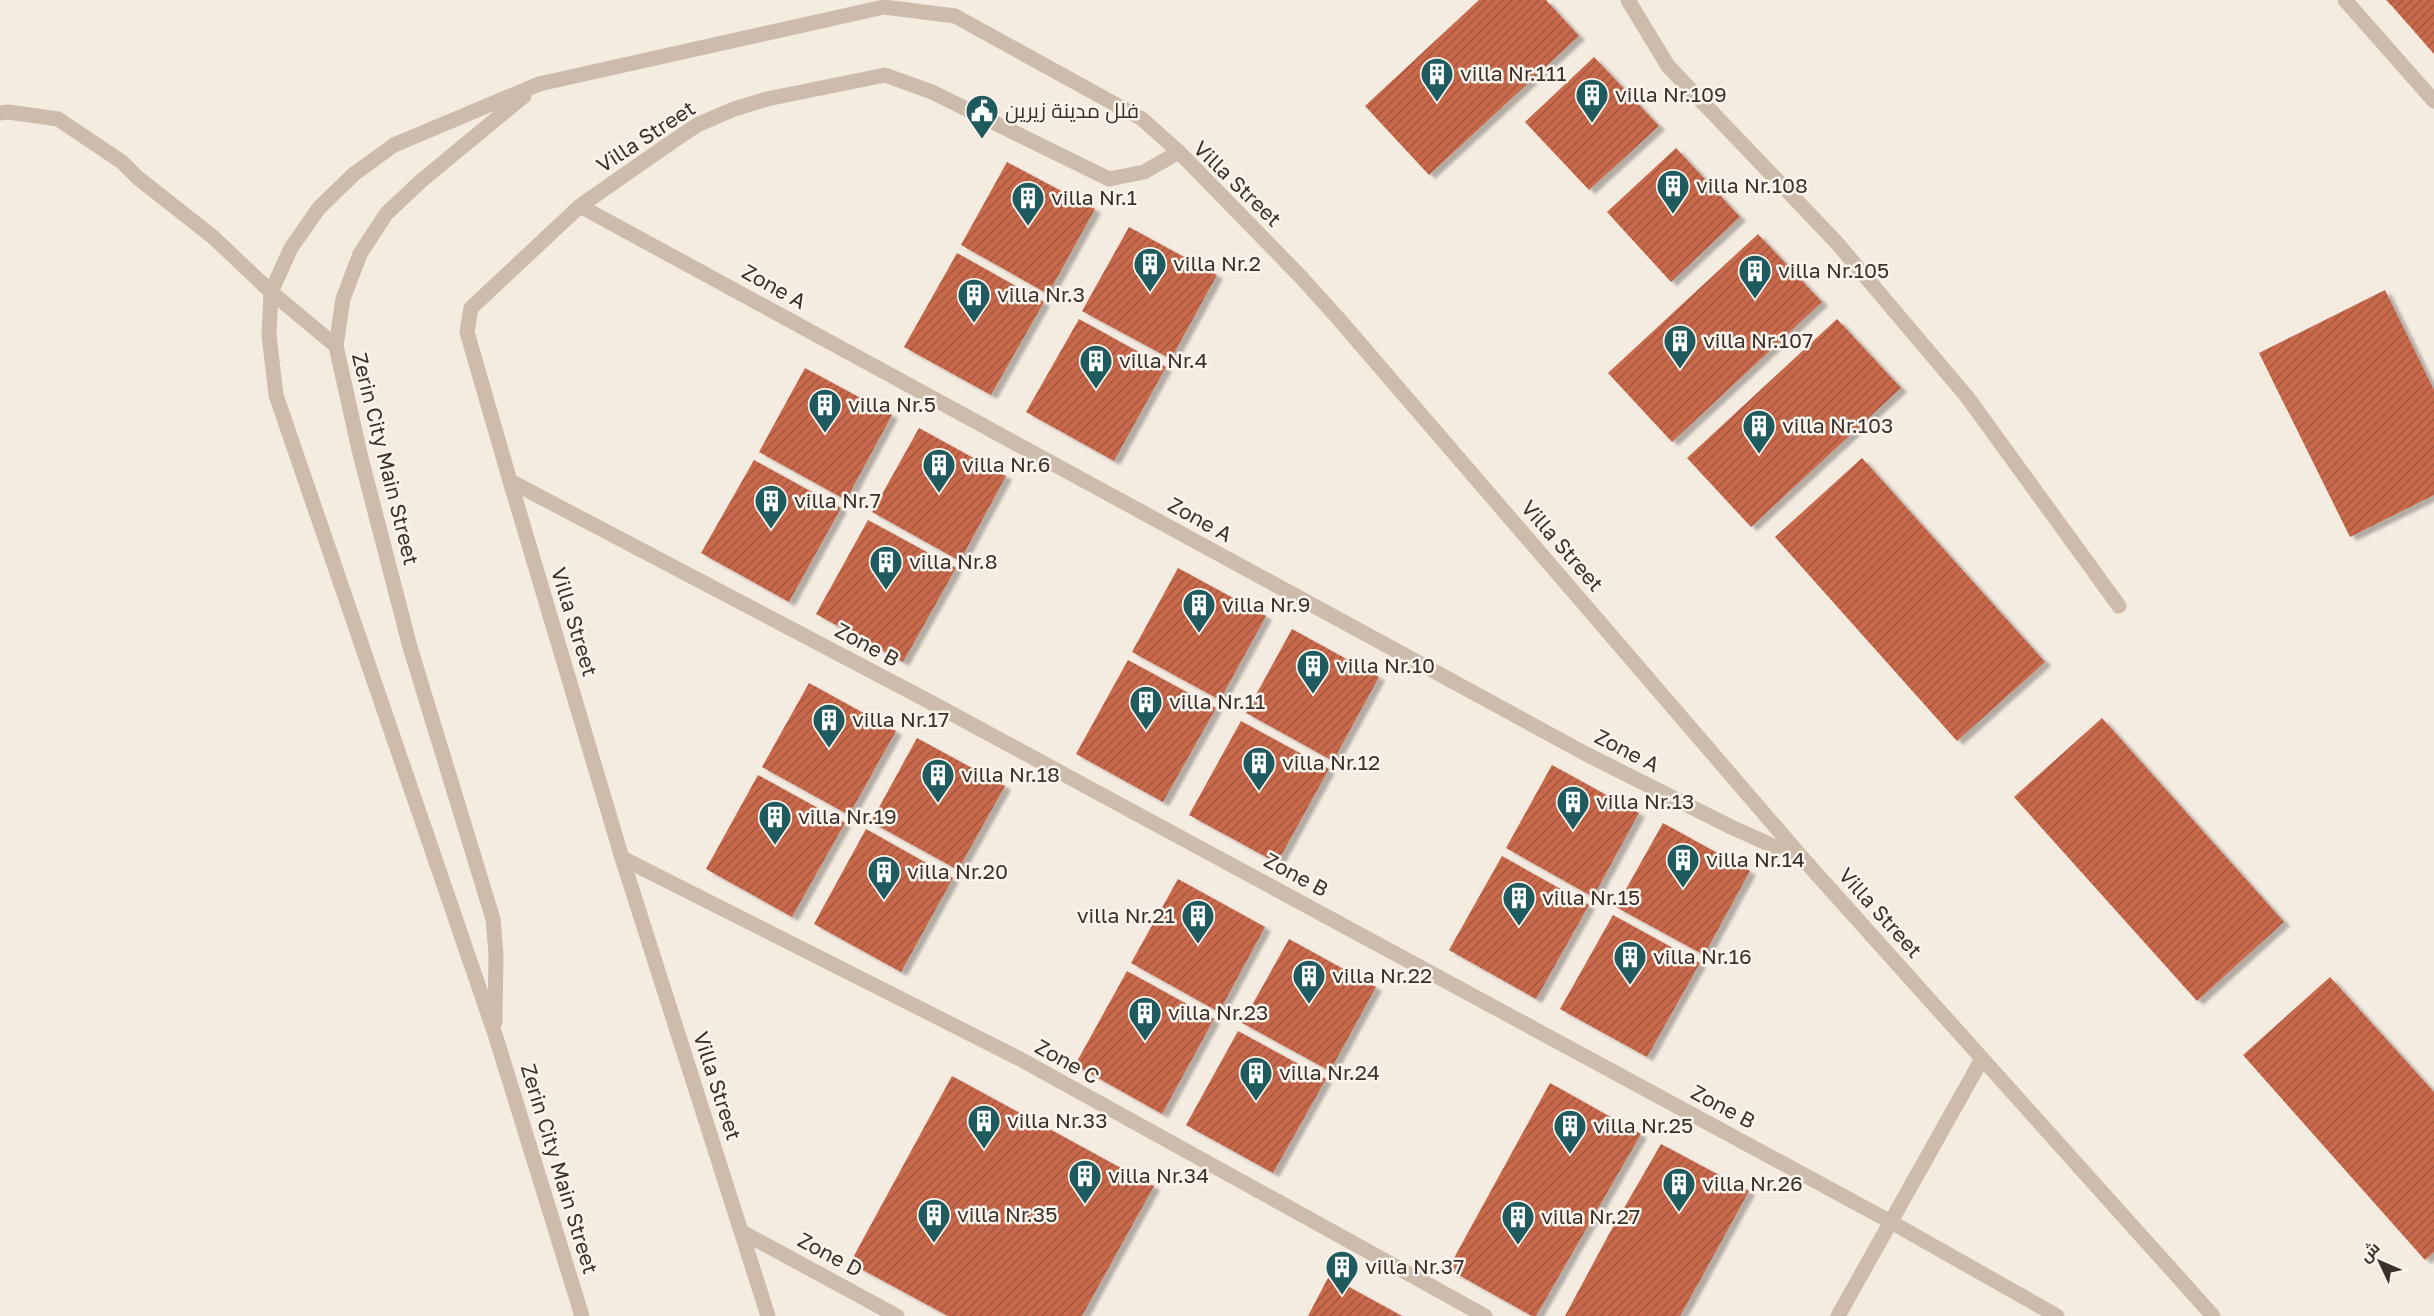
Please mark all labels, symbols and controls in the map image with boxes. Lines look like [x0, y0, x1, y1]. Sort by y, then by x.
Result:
building icon: villa Nr.111 [1419, 56, 1455, 103]
place label: villa Nr.111 [1460, 60, 1566, 86]
building icon: villa Nr.109 [1574, 77, 1610, 124]
place label: villa Nr.109 [1615, 81, 1727, 107]
public building icon: فلل مدينة زيرين [964, 93, 1000, 140]
street label: Villa Street [591, 95, 700, 178]
place label: فلل مدينة زيرين [1005, 97, 1139, 124]
street label: Villa Street [1188, 135, 1287, 232]
building icon: villa Nr.108 [1655, 168, 1691, 215]
place label: villa Nr.108 [1696, 172, 1808, 198]
building icon: villa Nr.1 [1010, 180, 1046, 227]
place label: villa Nr.1 [1051, 184, 1137, 210]
building icon: villa Nr.2 [1132, 246, 1168, 293]
place label: villa Nr.2 [1173, 250, 1261, 276]
building icon: villa Nr.105 [1737, 253, 1773, 300]
place label: villa Nr.105 [1778, 257, 1889, 283]
street label: Zone A [738, 258, 811, 314]
building icon: villa Nr.3 [956, 277, 992, 324]
place label: villa Nr.3 [997, 281, 1085, 307]
building icon: villa Nr.107 [1662, 323, 1698, 370]
place label: villa Nr.107 [1703, 327, 1813, 353]
building icon: villa Nr.4 [1078, 343, 1114, 390]
place label: villa Nr.4 [1119, 347, 1208, 373]
street label: Zerin City Main Street [347, 350, 425, 568]
building icon: villa Nr.5 [807, 387, 843, 434]
place label: villa Nr.5 [848, 391, 936, 417]
building icon: villa Nr.103 [1741, 408, 1777, 455]
place label: villa Nr.103 [1782, 412, 1893, 438]
building icon: villa Nr.6 [921, 447, 957, 494]
place label: villa Nr.6 [962, 451, 1051, 477]
building icon: villa Nr.7 [753, 483, 789, 530]
place label: villa Nr.7 [794, 487, 881, 513]
street label: Zone A [1164, 491, 1237, 547]
street label: Villa Street [1516, 494, 1609, 596]
building icon: villa Nr.8 [868, 544, 904, 591]
place label: villa Nr.8 [909, 548, 998, 574]
street label: Villa Street [546, 564, 604, 679]
building icon: villa Nr.9 [1181, 587, 1217, 634]
place label: villa Nr.9 [1222, 591, 1311, 617]
street label: Zone B [831, 616, 904, 672]
building icon: villa Nr.10 [1295, 648, 1331, 695]
place label: villa Nr.10 [1336, 652, 1435, 678]
building icon: villa Nr.11 [1128, 684, 1164, 731]
place label: villa Nr.11 [1169, 688, 1265, 714]
building icon: villa Nr.17 [811, 702, 847, 749]
place label: villa Nr.17 [852, 706, 949, 732]
street label: Zone A [1591, 723, 1664, 777]
building icon: villa Nr.12 [1241, 745, 1277, 792]
place label: villa Nr.12 [1282, 749, 1380, 775]
building icon: villa Nr.18 [920, 757, 956, 804]
place label: villa Nr.18 [961, 761, 1060, 787]
building icon: villa Nr.13 [1555, 784, 1591, 831]
place label: villa Nr.13 [1596, 788, 1694, 814]
building icon: villa Nr.19 [757, 799, 793, 846]
place label: villa Nr.19 [798, 803, 897, 829]
building icon: villa Nr.14 [1665, 842, 1701, 889]
street label: Zone B [1260, 846, 1333, 902]
place label: villa Nr.14 [1706, 846, 1805, 872]
building icon: villa Nr.20 [866, 854, 902, 901]
place label: villa Nr.20 [907, 858, 1008, 884]
street label: Villa Street [1833, 862, 1928, 963]
building icon: villa Nr.15 [1501, 880, 1537, 927]
place label: villa Nr.15 [1542, 884, 1640, 910]
building icon: villa Nr.21 [1180, 898, 1216, 945]
place label: villa Nr.21 [1077, 902, 1175, 928]
building icon: villa Nr.16 [1612, 939, 1648, 986]
place label: villa Nr.16 [1653, 943, 1752, 969]
building icon: villa Nr.22 [1291, 958, 1327, 1005]
place label: villa Nr.22 [1332, 962, 1432, 988]
building icon: villa Nr.23 [1127, 995, 1163, 1042]
place label: villa Nr.23 [1168, 999, 1268, 1025]
street label: Villa Street [688, 1028, 748, 1143]
street label: Zone C [1031, 1033, 1104, 1089]
building icon: villa Nr.24 [1238, 1055, 1274, 1102]
place label: villa Nr.24 [1279, 1059, 1380, 1085]
street label: Zerin City Main Street [516, 1061, 604, 1277]
street label: Zone B [1687, 1078, 1760, 1134]
building icon: villa Nr.33 [966, 1103, 1002, 1150]
place label: villa Nr.33 [1007, 1107, 1107, 1133]
building icon: villa Nr.25 [1552, 1108, 1588, 1155]
place label: villa Nr.25 [1593, 1112, 1693, 1138]
building icon: villa Nr.34 [1067, 1158, 1103, 1205]
place label: villa Nr.34 [1108, 1162, 1209, 1188]
building icon: villa Nr.26 [1661, 1166, 1697, 1213]
place label: villa Nr.26 [1702, 1170, 1803, 1196]
building icon: villa Nr.35 [916, 1197, 952, 1244]
building icon: villa Nr.27 [1500, 1199, 1536, 1246]
place label: villa Nr.35 [957, 1201, 1057, 1227]
place label: villa Nr.27 [1541, 1203, 1640, 1229]
street label: Zone D [794, 1226, 867, 1282]
north arrow [2350, 1232, 2410, 1292]
text: ش [2355, 1237, 2384, 1266]
building icon: villa Nr.37 [1324, 1249, 1360, 1296]
place label: villa Nr.37 [1365, 1253, 1464, 1279]

